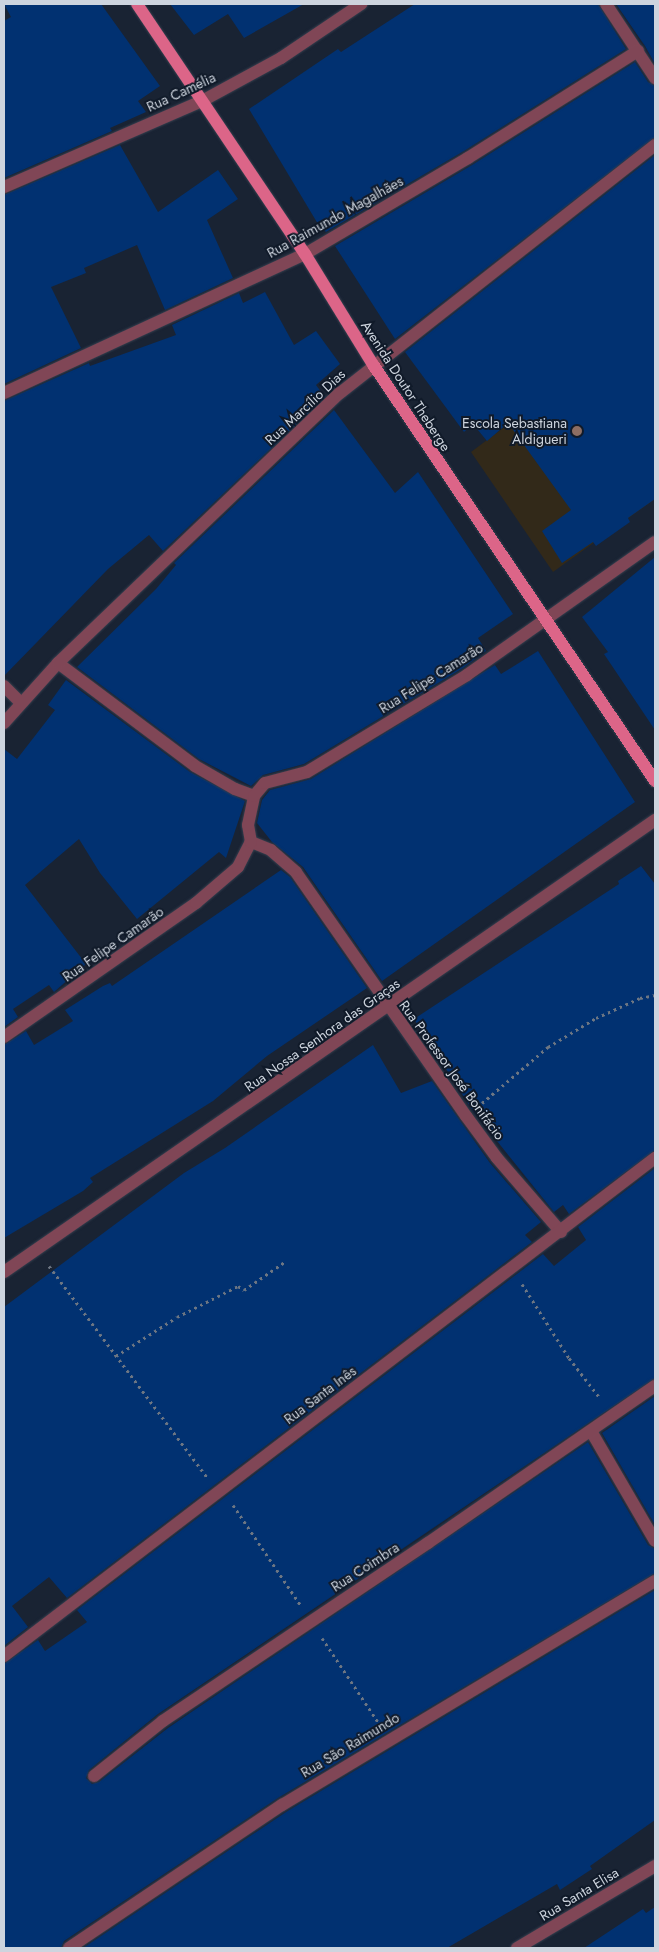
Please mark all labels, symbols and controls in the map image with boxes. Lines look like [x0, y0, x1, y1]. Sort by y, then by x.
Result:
street label: Rua Camélia [144, 69, 218, 115]
street label: Rua Raimundo Magalhães [264, 173, 406, 261]
street label: Avenida Doutor Theberge [358, 318, 454, 454]
street label: Rua Marcílio Dias [261, 366, 349, 448]
place label: Escola Sebastiana Aldigueri [462, 415, 567, 448]
marker: Escola Sebastiana Aldigueri [571, 425, 583, 437]
street label: Rua Felipe Camarão [376, 639, 486, 717]
street label: Rua Felipe Camarão [59, 903, 167, 985]
street label: Rua Nossa Senhora das Graças [241, 975, 403, 1095]
street label: Rua Professor José Bonifácio [396, 997, 508, 1143]
street label: Rua Santa Inês [281, 1362, 359, 1428]
street label: Rua Coimbra [328, 1539, 402, 1595]
street label: Rua São Raimundo [298, 1709, 402, 1781]
street label: Rua Santa Elisa [536, 1864, 622, 1924]

